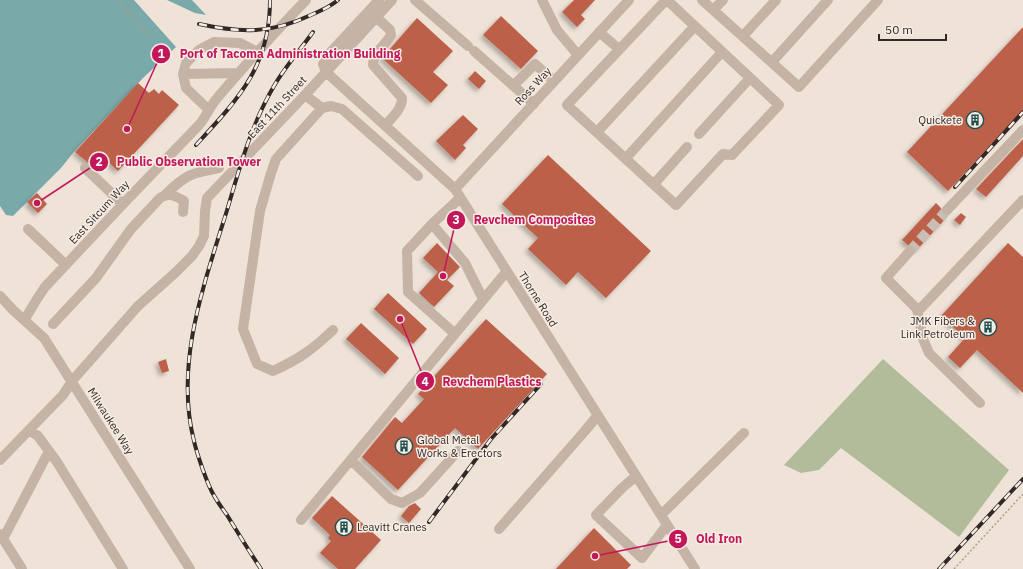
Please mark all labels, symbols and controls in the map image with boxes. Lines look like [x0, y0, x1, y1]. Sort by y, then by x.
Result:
scale bar [879, 16, 946, 42]
text: 50 m [885, 22, 913, 37]
callout: Port of Tacoma Administration Building [151, 42, 408, 66]
text: 1 [157, 46, 165, 61]
text: Port of Tacoma Administration Building [180, 46, 401, 61]
street label: Ross Way [512, 64, 555, 108]
street label: East 11th Street [245, 73, 310, 141]
building icon: Quickete [965, 110, 985, 130]
place label: Quickete [918, 113, 962, 127]
callout: Public Observation Tower [89, 150, 269, 174]
text: 2 [95, 154, 103, 169]
text: Public Observation Tower [117, 154, 261, 169]
street label: East Sitcum Way [66, 177, 132, 247]
callout: Revchem Composites [446, 208, 603, 232]
text: 3 [452, 212, 460, 227]
text: Revchem Composites [474, 212, 594, 227]
street label: Thorne Road [515, 269, 561, 329]
place label: JMK Fibers & Link Petroleum [901, 314, 975, 341]
building icon: JMK Fibers & Link Petroleum [978, 317, 998, 337]
callout: Revchem Plastics [415, 369, 550, 393]
text: 4 [421, 374, 429, 389]
text: Revchem Plastics [442, 374, 542, 389]
street label: Milwaukee Way [85, 385, 137, 458]
place label: Global Metal Works & Erectors [417, 433, 502, 460]
building icon: Global Metal Works & Erectors [394, 436, 414, 456]
building icon: Leavitt Cranes [334, 517, 354, 537]
place label: Leavitt Cranes [357, 520, 427, 534]
callout: Old Iron [668, 527, 750, 551]
text: 5 [674, 531, 682, 546]
text: Old Iron [696, 531, 742, 546]

